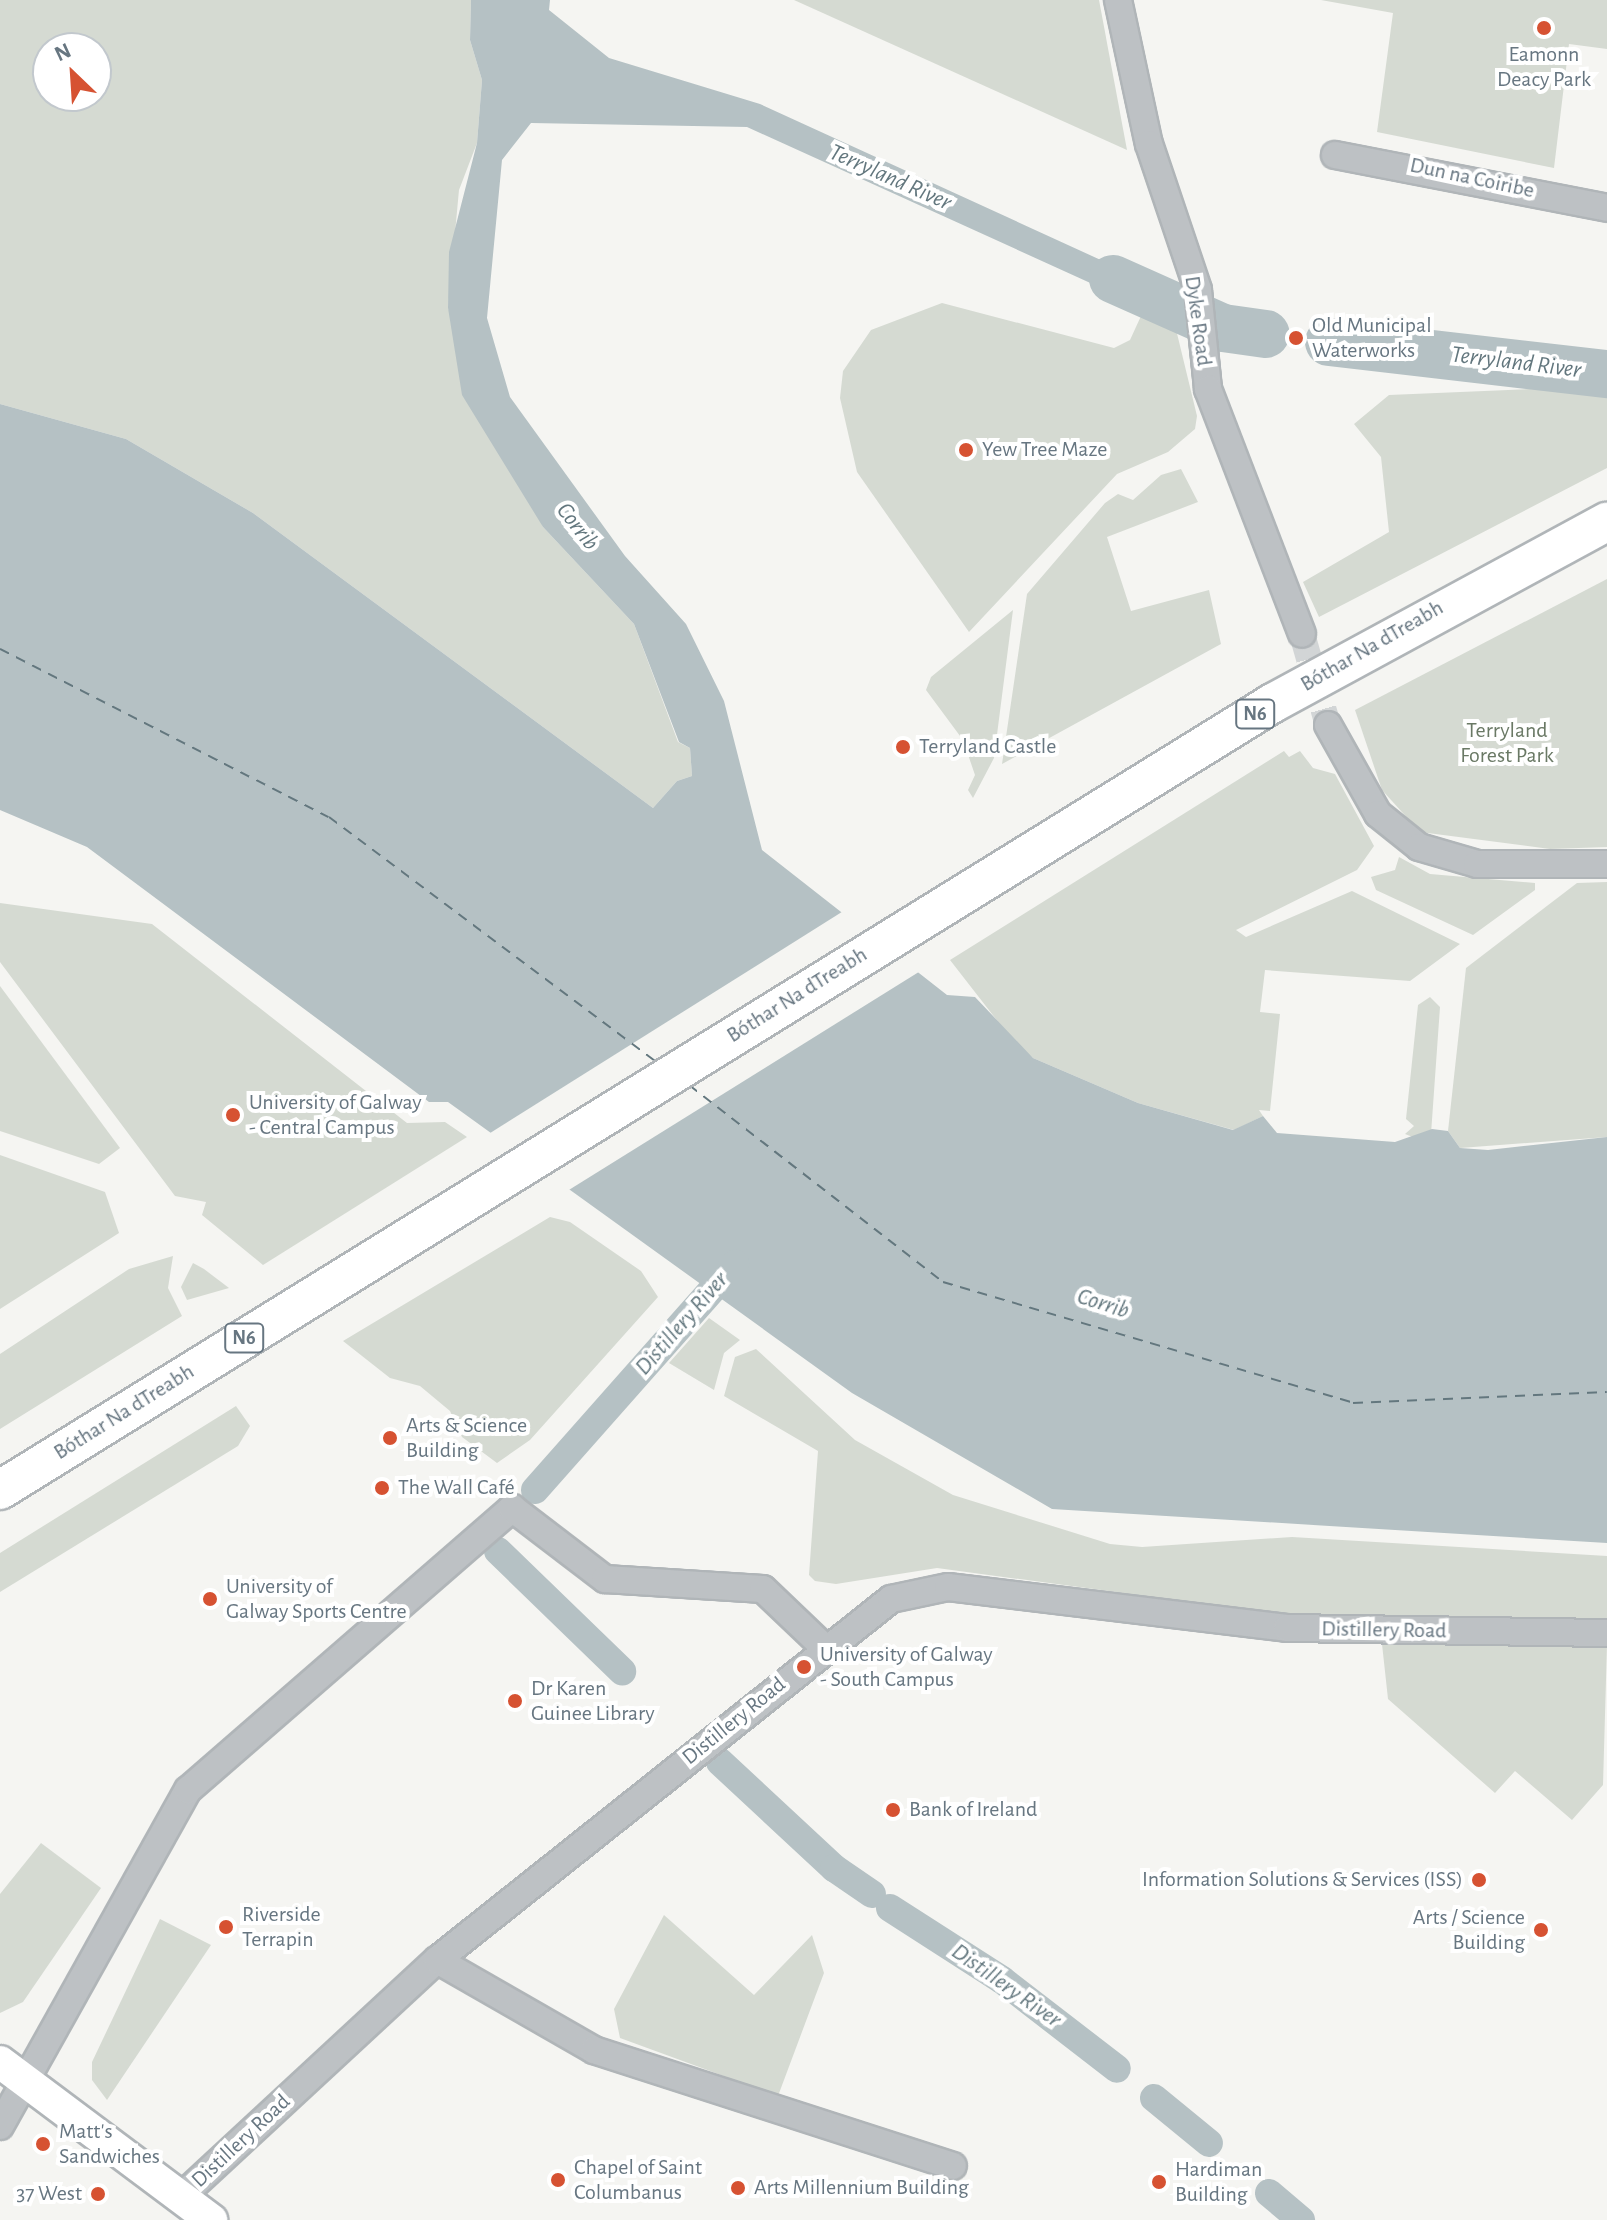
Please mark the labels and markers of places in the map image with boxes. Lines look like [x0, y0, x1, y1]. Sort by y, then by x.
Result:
marker: Eamonn Deacy Park [1535, 19, 1553, 37]
place label: Eamonn Deacy Park [1497, 41, 1591, 92]
place label: Old Municipal Waterworks [1312, 312, 1432, 364]
marker: Old Municipal Waterworks [1287, 329, 1305, 347]
place label: Yew Tree Maze [982, 437, 1107, 463]
marker: Yew Tree Maze [957, 441, 975, 459]
place label: Terryland Castle [919, 734, 1056, 760]
marker: Terryland Castle [894, 738, 912, 756]
place label: University of Galway - Central Campus [249, 1089, 422, 1140]
marker: University of Galway - Central Campus [224, 1106, 242, 1124]
place label: Arts & Science Building [406, 1412, 527, 1464]
marker: Arts & Science Building [381, 1429, 399, 1447]
place label: The Wall Café [398, 1475, 515, 1501]
marker: The Wall Café [373, 1479, 391, 1497]
place label: University of Galway Sports Centre [226, 1573, 407, 1624]
marker: University of Galway Sports Centre [201, 1590, 219, 1608]
place label: University of Galway - South Campus [820, 1641, 993, 1692]
marker: University of Galway - South Campus [795, 1658, 813, 1676]
place label: Dr Karen Guinee Library [531, 1675, 655, 1726]
marker: Dr Karen Guinee Library [506, 1692, 524, 1710]
place label: Bank of Ireland [909, 1797, 1037, 1823]
marker: Bank of Ireland [884, 1801, 902, 1819]
place label: Information Solutions & Services (ISS) [1142, 1867, 1463, 1893]
marker: Information Solutions & Services (ISS) [1470, 1871, 1488, 1889]
place label: Riverside Terrapin [242, 1901, 321, 1952]
place label: Arts / Science Building [1413, 1904, 1525, 1956]
marker: Riverside Terrapin [217, 1918, 235, 1936]
marker: Arts / Science Building [1532, 1921, 1550, 1939]
place label: Matt's Sandwiches [59, 2118, 160, 2170]
marker: Matt's Sandwiches [34, 2135, 52, 2153]
place label: Chapel of Saint Columbanus [574, 2154, 702, 2206]
place label: Hardiman Building [1175, 2156, 1262, 2208]
marker: Chapel of Saint Columbanus [549, 2171, 567, 2189]
marker: Hardiman Building [1150, 2173, 1168, 2191]
place label: Arts Millennium Building [754, 2175, 969, 2201]
marker: Arts Millennium Building [729, 2179, 747, 2197]
place label: 37 West [16, 2181, 82, 2207]
marker: 37 West [89, 2185, 107, 2203]

